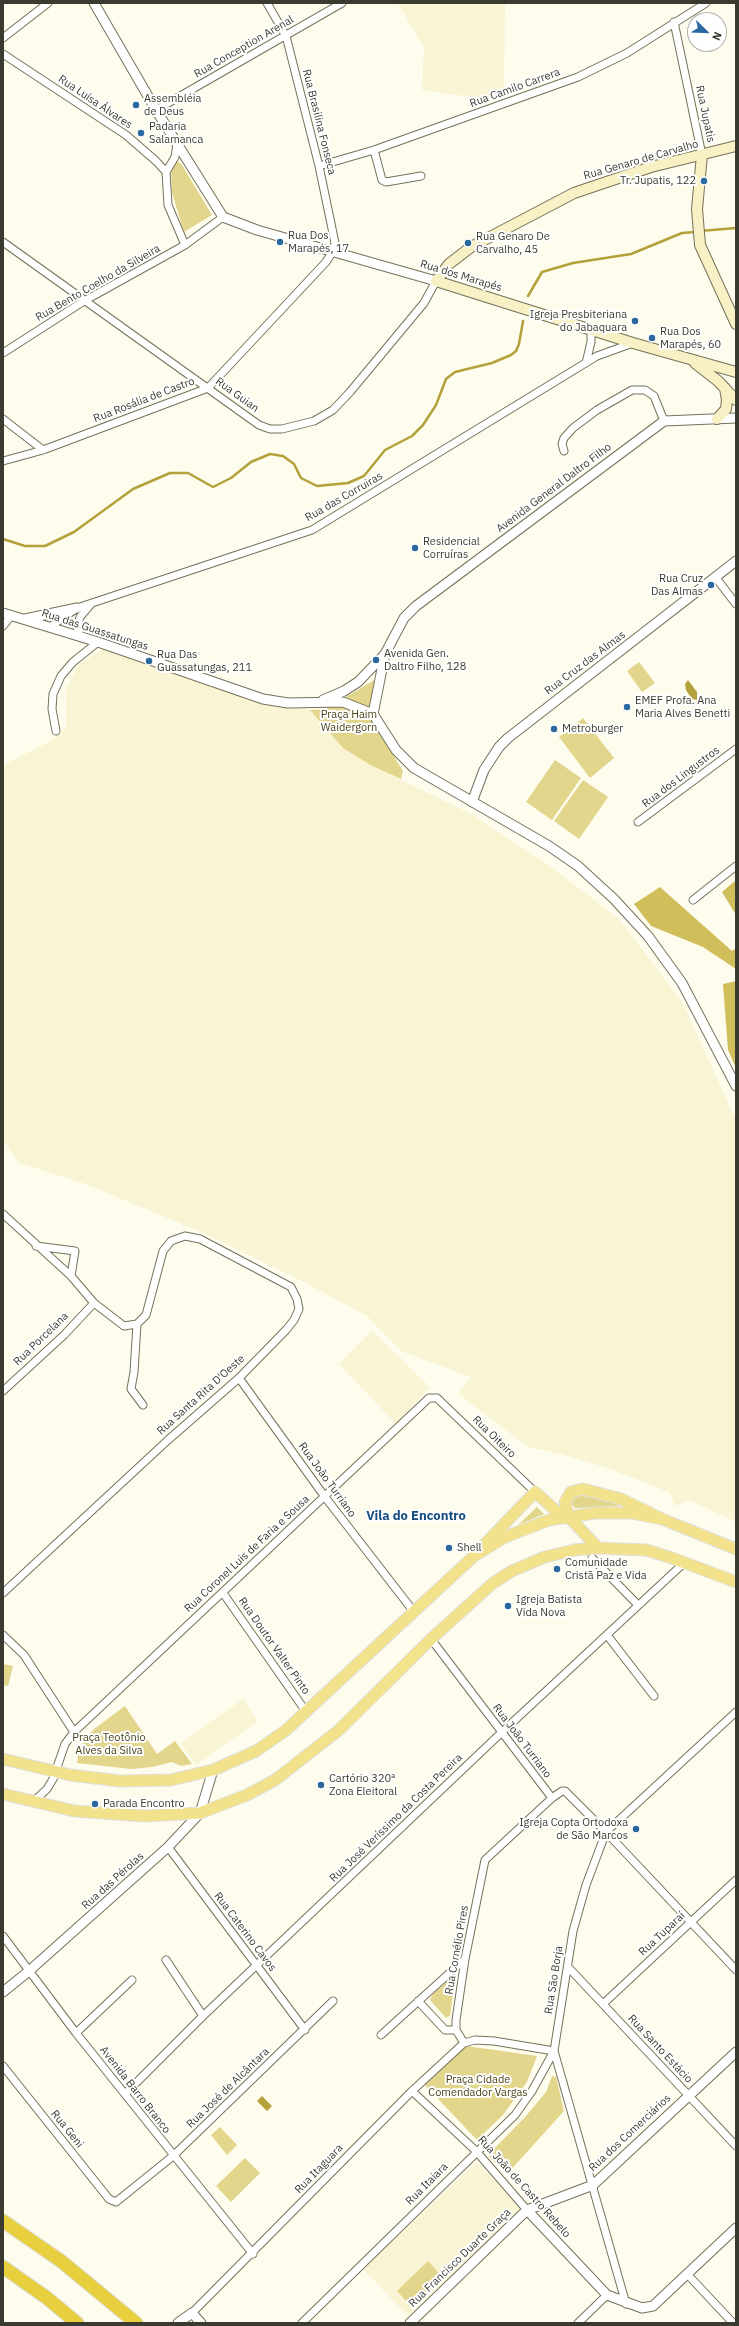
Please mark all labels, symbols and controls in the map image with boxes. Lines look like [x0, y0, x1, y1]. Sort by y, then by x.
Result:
north arrow [687, 12, 727, 52]
street label: Rua Conception Arenal [192, 13, 296, 81]
text: N [709, 30, 725, 43]
street label: Rua Camilo Carrera [468, 66, 562, 110]
street label: Rua Brasilina Fonseca [299, 68, 339, 176]
street label: Rua Luísa Álvares [55, 72, 135, 132]
street label: Rua Jupatis [693, 84, 717, 144]
place label: Assembléia de Deus [144, 92, 201, 118]
marker: Assembléia de Deus [131, 100, 141, 110]
place label: Padaria Salamanca [149, 120, 203, 146]
marker: Padaria Salamanca [136, 128, 146, 138]
street label: Rua Genaro de Carvalho [582, 137, 700, 183]
place label: Tr. Jupatis, 122 [620, 174, 696, 188]
marker: Tr. Jupatis, 122 [699, 176, 709, 186]
place label: Rua Dos Marapés, 17 [288, 229, 349, 255]
place label: Rua Genaro De Carvalho, 45 [476, 230, 550, 256]
marker: Rua Dos Marapés, 17 [275, 237, 285, 247]
marker: Rua Genaro De Carvalho, 45 [463, 238, 473, 248]
street label: Rua Bento Coelho da Silveira [33, 242, 163, 324]
street label: Rua dos Marapés [419, 257, 503, 295]
place label: Igreja Presbiteriana do Jabaquara [530, 308, 627, 334]
marker: Igreja Presbiteriana do Jabaquara [630, 316, 640, 326]
place label: Rua Dos Marapés, 60 [660, 325, 721, 351]
marker: Rua Dos Marapés, 60 [647, 333, 657, 343]
street label: Rua Rosália de Castro [92, 375, 196, 425]
street label: Rua Guian [213, 375, 261, 415]
street label: Avenida General Daltro Filho [494, 440, 614, 536]
street label: Rua das Corruiras [303, 469, 385, 525]
place label: Residencial Corruíras [423, 535, 480, 561]
marker: Residencial Corruíras [410, 543, 420, 553]
place label: Rua Cruz Das Almas [651, 572, 703, 598]
marker: Rua Cruz Das Almas [706, 580, 716, 590]
street label: Rua das Guassatungas [40, 606, 150, 654]
street label: Rua Cruz das Almas [542, 628, 628, 698]
place label: Avenida Gen. Daltro Filho, 128 [384, 647, 466, 673]
place label: Rua Das Guassatungas, 211 [157, 648, 252, 674]
marker: Avenida Gen. Daltro Filho, 128 [371, 655, 381, 665]
marker: Rua Das Guassatungas, 211 [144, 656, 154, 666]
place label: EMEF Profa. Ana Maria Alves Benetti [635, 694, 730, 720]
marker: EMEF Profa. Ana Maria Alves Benetti [622, 702, 632, 712]
park label: Praça Haim Waidergorn [321, 708, 377, 734]
place label: Metroburger [562, 722, 623, 736]
marker: Metroburger [549, 724, 559, 734]
street label: Rua dos Lingustros [640, 744, 722, 810]
street label: Rua Porcelana [11, 1310, 71, 1368]
street label: Rua Santa Rita D'Oeste [154, 1352, 248, 1438]
street label: Rua Oiteiro [470, 1413, 518, 1461]
street label: Rua João Turriano [295, 1440, 359, 1520]
street label: Rua Coronel Luis de Faria e Sousa [182, 1493, 312, 1615]
district label: Vila do Encontro [366, 1508, 466, 1524]
place label: Shell [457, 1541, 482, 1555]
marker: Shell [444, 1543, 454, 1553]
place label: Comunidade Cristã Paz e Vida [565, 1556, 647, 1582]
marker: Comunidade Cristã Paz e Vida [552, 1564, 562, 1574]
place label: Igreja Batista Vida Nova [516, 1593, 582, 1619]
street label: Rua Doutor Valter Pinto [235, 1595, 313, 1697]
marker: Igreja Batista Vida Nova [503, 1601, 513, 1611]
street label: Rua João Turriano [490, 1701, 554, 1781]
park label: Praça Teotônio Alves da Silva [72, 1731, 146, 1757]
street label: Rua José Veríssimo da Costa Pereira [327, 1751, 465, 1885]
place label: Cartório 320ª Zona Eleitoral [329, 1772, 397, 1798]
marker: Cartório 320ª Zona Eleitoral [316, 1780, 326, 1790]
place label: Parada Encontro [103, 1797, 185, 1811]
marker: Parada Encontro [90, 1799, 100, 1809]
place label: Igreja Copta Ortodoxa de São Marcos [519, 1816, 628, 1842]
marker: Igreja Copta Ortodoxa de São Marcos [631, 1824, 641, 1834]
street label: Rua das Pérolas [79, 1850, 147, 1912]
street label: Rua Caterino Cavos [211, 1890, 279, 1974]
street label: Rua Cornélio Pires [443, 1904, 471, 1996]
street label: Rua Tuparaí [636, 1909, 688, 1959]
street label: Rua São Borja [542, 1945, 566, 2015]
street label: Rua Santo Estácio [625, 2012, 695, 2086]
street label: Avenida Barro Branco [97, 2044, 173, 2136]
street label: Rua José de Alcântara [184, 2045, 272, 2131]
park label: Praça Cidade Comendador Vargas [428, 2073, 528, 2099]
street label: Rua dos Comerciários [586, 2092, 674, 2174]
street label: Rua Geni [48, 2108, 86, 2150]
street label: Rua João de Castro Rebelo [475, 2133, 573, 2241]
street label: Rua Itaguara [292, 2142, 346, 2196]
street label: Rua Itaiara [403, 2160, 451, 2208]
street label: Rua Francisco Duarte Graça [406, 2206, 514, 2310]

